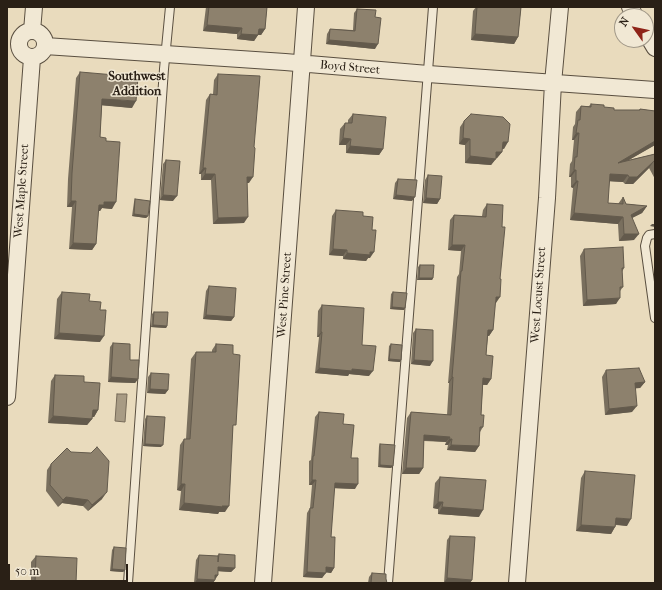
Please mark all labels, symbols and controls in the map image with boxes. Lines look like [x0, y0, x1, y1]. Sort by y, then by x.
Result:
north arrow [614, 8, 654, 48]
text: N [617, 15, 632, 29]
street label: Boyd Street [319, 58, 381, 78]
district label: Southwest Addition [108, 69, 166, 100]
street label: West Maple Street [12, 143, 32, 239]
street label: West Locust Street [528, 246, 550, 344]
street label: West Pine Street [275, 252, 295, 338]
scale bar [10, 556, 130, 582]
text: 50 m [15, 564, 39, 578]

